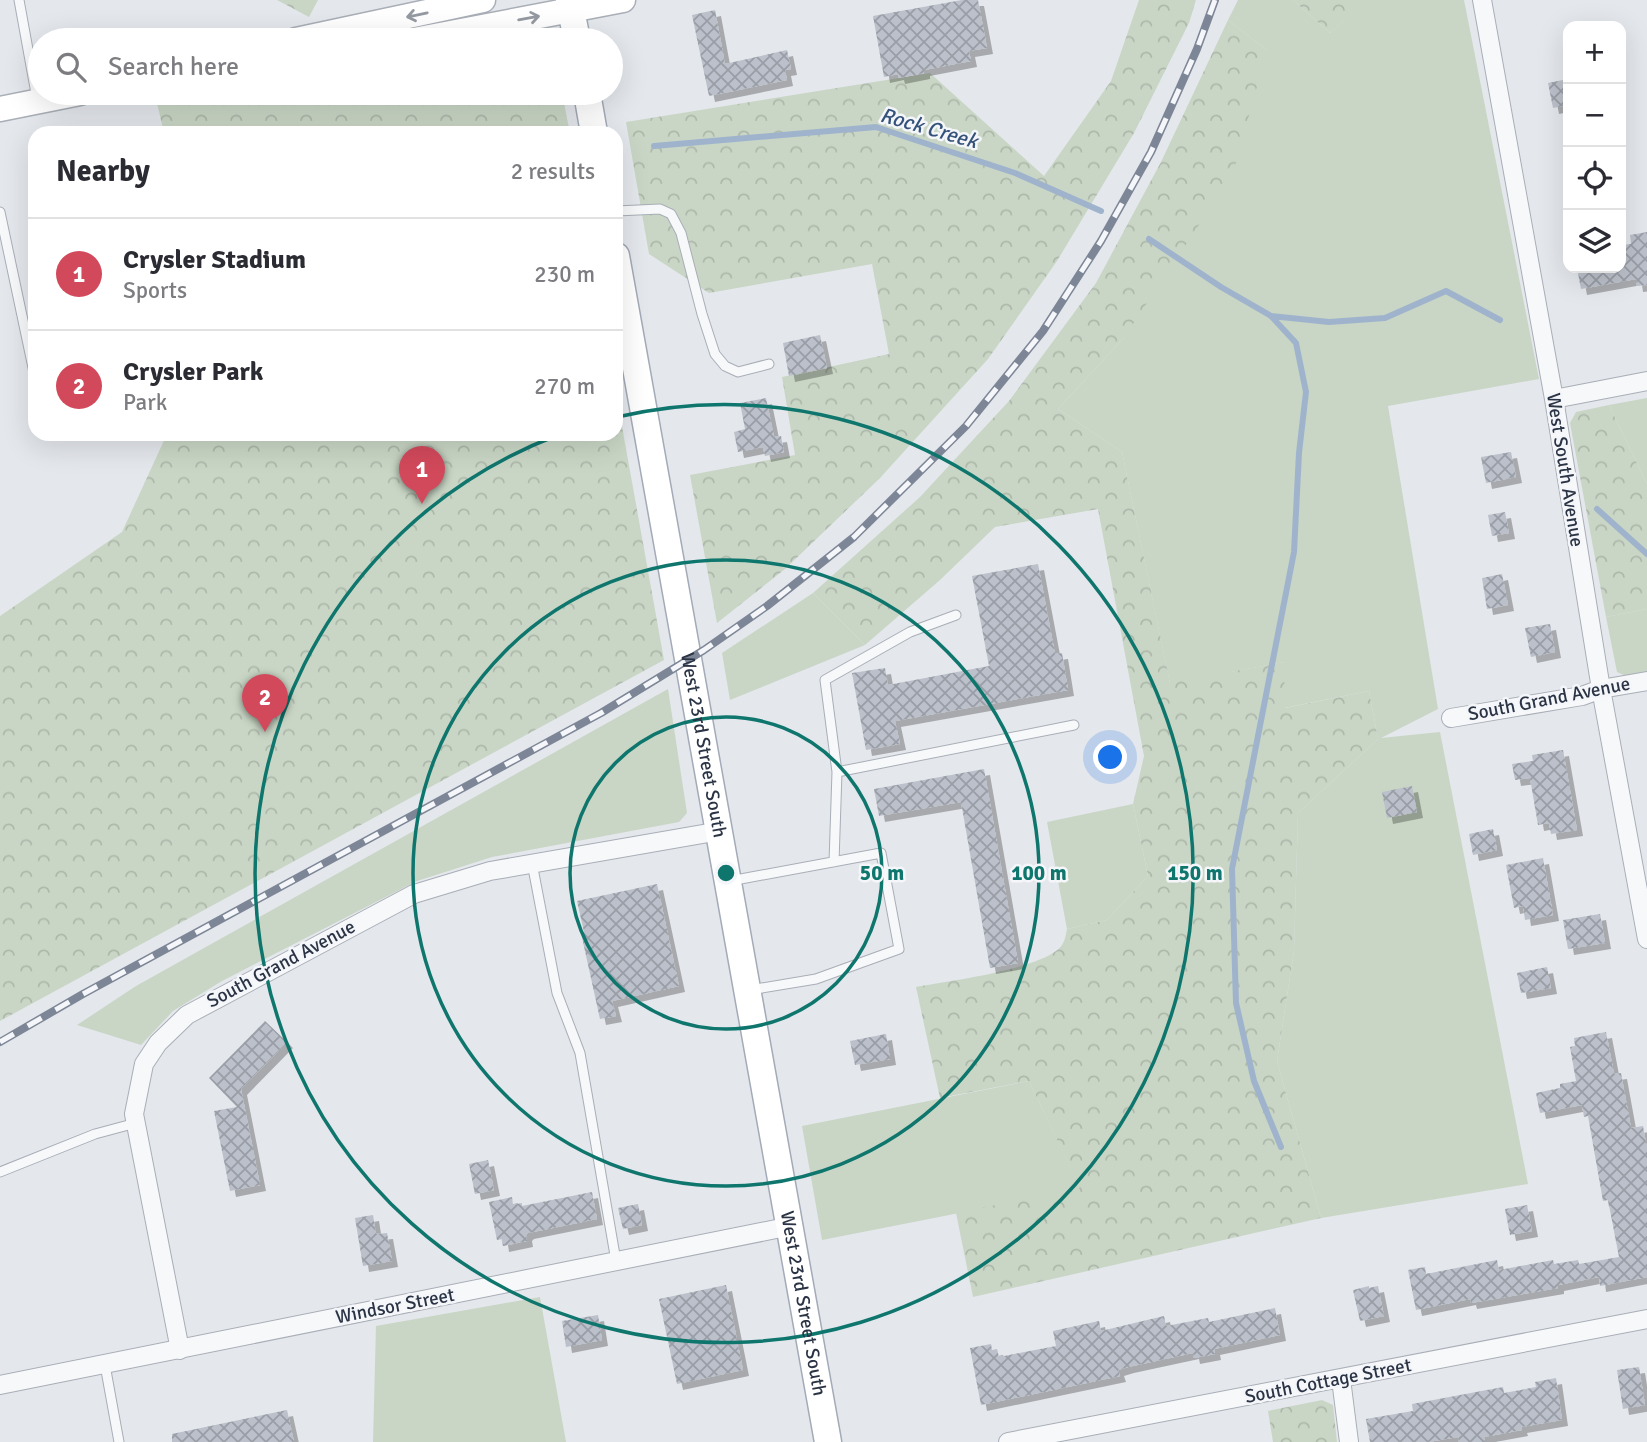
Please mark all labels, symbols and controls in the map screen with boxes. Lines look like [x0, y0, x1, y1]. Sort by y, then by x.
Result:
one-way arrow [406, 9, 429, 23]
one-way arrow [517, 10, 540, 24]
map controls [1563, 21, 1626, 273]
button: + [1563, 21, 1626, 84]
search box [28, 28, 623, 105]
icon: search [52, 48, 90, 86]
text: Search here [108, 51, 239, 83]
button: − [1563, 84, 1626, 147]
water label: Rock Creek [877, 102, 983, 155]
button: locate [1563, 147, 1626, 210]
text: Nearby [56, 153, 150, 190]
text: 2 results [511, 157, 595, 186]
button: layers [1563, 210, 1626, 273]
text: Crysler Stadium [123, 244, 306, 276]
text: 1 [73, 260, 85, 289]
text: 230 m [534, 260, 595, 289]
text: Sports [123, 276, 187, 305]
text: Crysler Park [123, 356, 263, 388]
text: 2 [73, 372, 85, 401]
text: 270 m [534, 372, 595, 401]
text: Park [123, 388, 167, 417]
street label: West South Avenue [1541, 391, 1589, 549]
pin: 1 [399, 446, 445, 504]
street label: West 23rd Street South [675, 651, 732, 840]
street label: South Grand Avenue [1466, 672, 1632, 726]
pin: 2 [242, 674, 288, 732]
your location [1093, 740, 1127, 774]
text: 50 m [860, 860, 904, 886]
text: 100 m [1011, 860, 1067, 886]
text: 150 m [1167, 860, 1223, 886]
centre of rings [714, 861, 738, 885]
street label: South Grand Avenue [203, 915, 359, 1013]
street label: West 23rd Street South [775, 1209, 832, 1398]
street label: Windsor Street [334, 1283, 457, 1329]
street label: South Cottage Street [1243, 1353, 1414, 1409]

